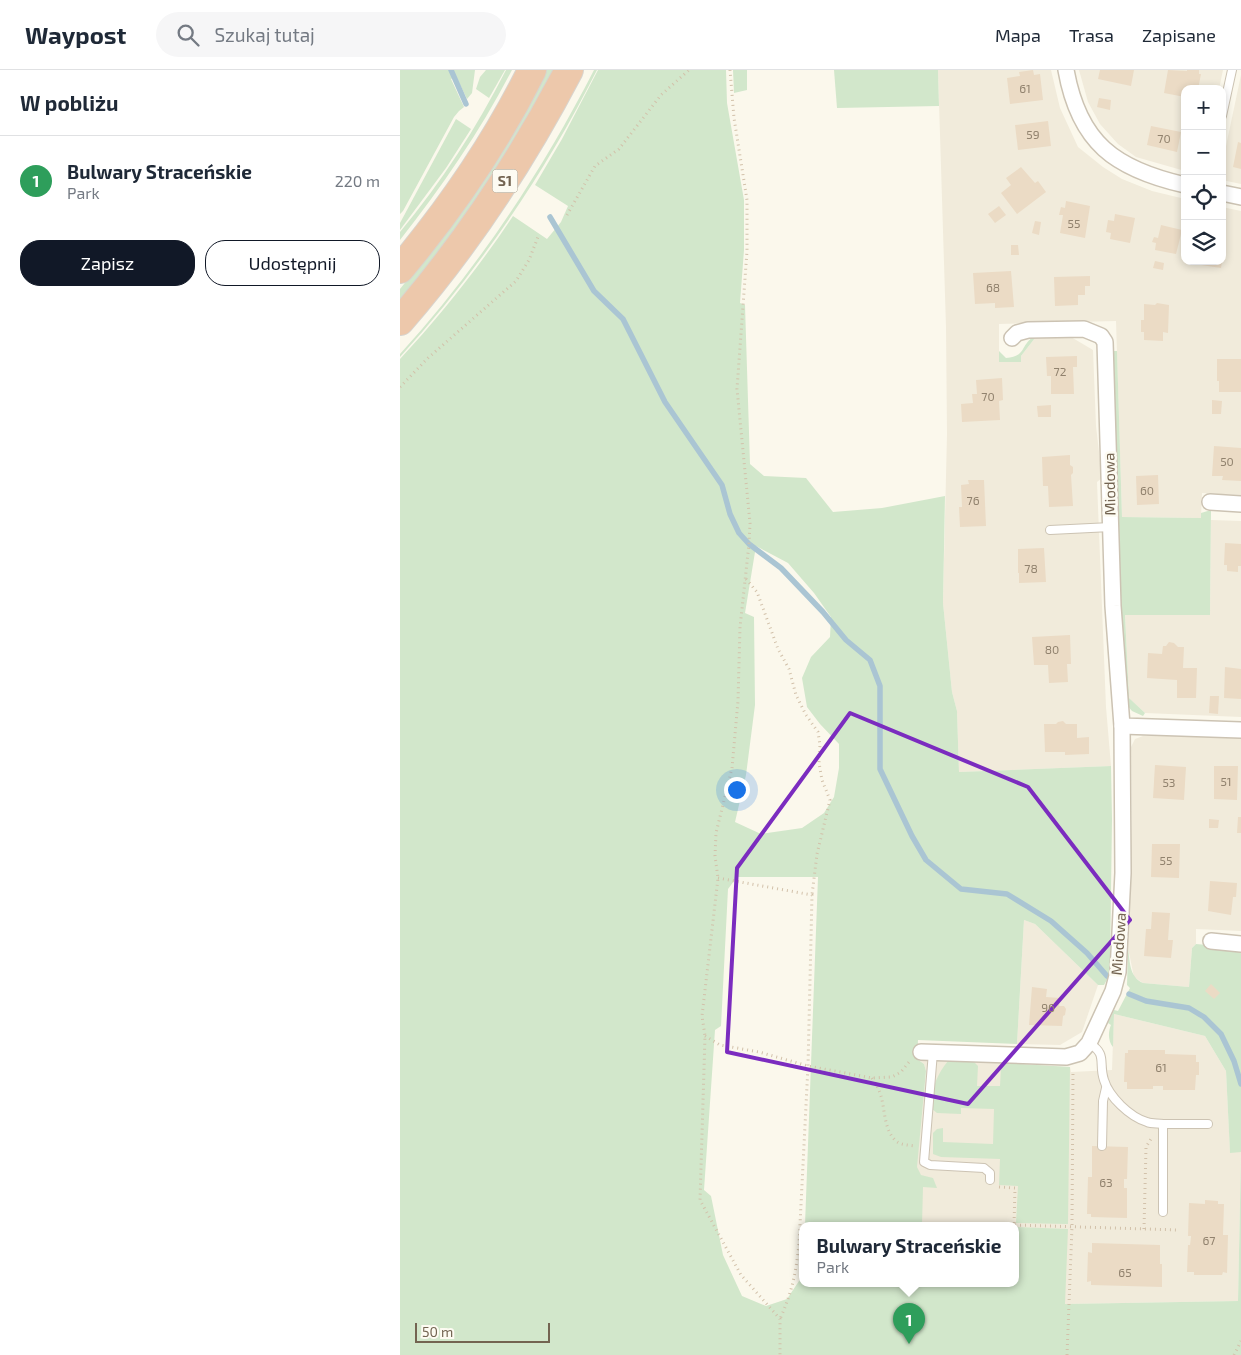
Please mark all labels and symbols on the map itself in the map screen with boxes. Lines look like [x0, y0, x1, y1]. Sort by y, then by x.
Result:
house number: 61 [1019, 81, 1031, 95]
house number: 59 [1026, 127, 1040, 141]
house number: 70 [1157, 131, 1171, 145]
road number: S1 [492, 170, 518, 192]
house number: 55 [1068, 216, 1080, 230]
house number: 68 [986, 280, 1000, 294]
house number: 72 [1054, 364, 1067, 378]
house number: 70 [981, 389, 995, 403]
street label: Miodowa [1099, 452, 1119, 516]
house number: 50 [1220, 454, 1234, 468]
house number: 60 [1140, 483, 1154, 497]
house number: 76 [966, 493, 980, 507]
house number: 78 [1024, 561, 1038, 575]
house number: 80 [1045, 642, 1059, 656]
house number: 51 [1220, 774, 1232, 788]
house number: 53 [1162, 775, 1176, 789]
your location [724, 777, 750, 803]
house number: 55 [1160, 853, 1172, 867]
street label: Miodowa [1107, 912, 1129, 976]
house number: 96 [1041, 1000, 1055, 1014]
house number: 61 [1155, 1060, 1167, 1074]
house number: 63 [1099, 1175, 1113, 1189]
house number: 67 [1202, 1233, 1216, 1247]
house number: 65 [1118, 1265, 1132, 1279]
pin: 1 [893, 1303, 925, 1344]
scale bar [415, 1320, 550, 1343]

